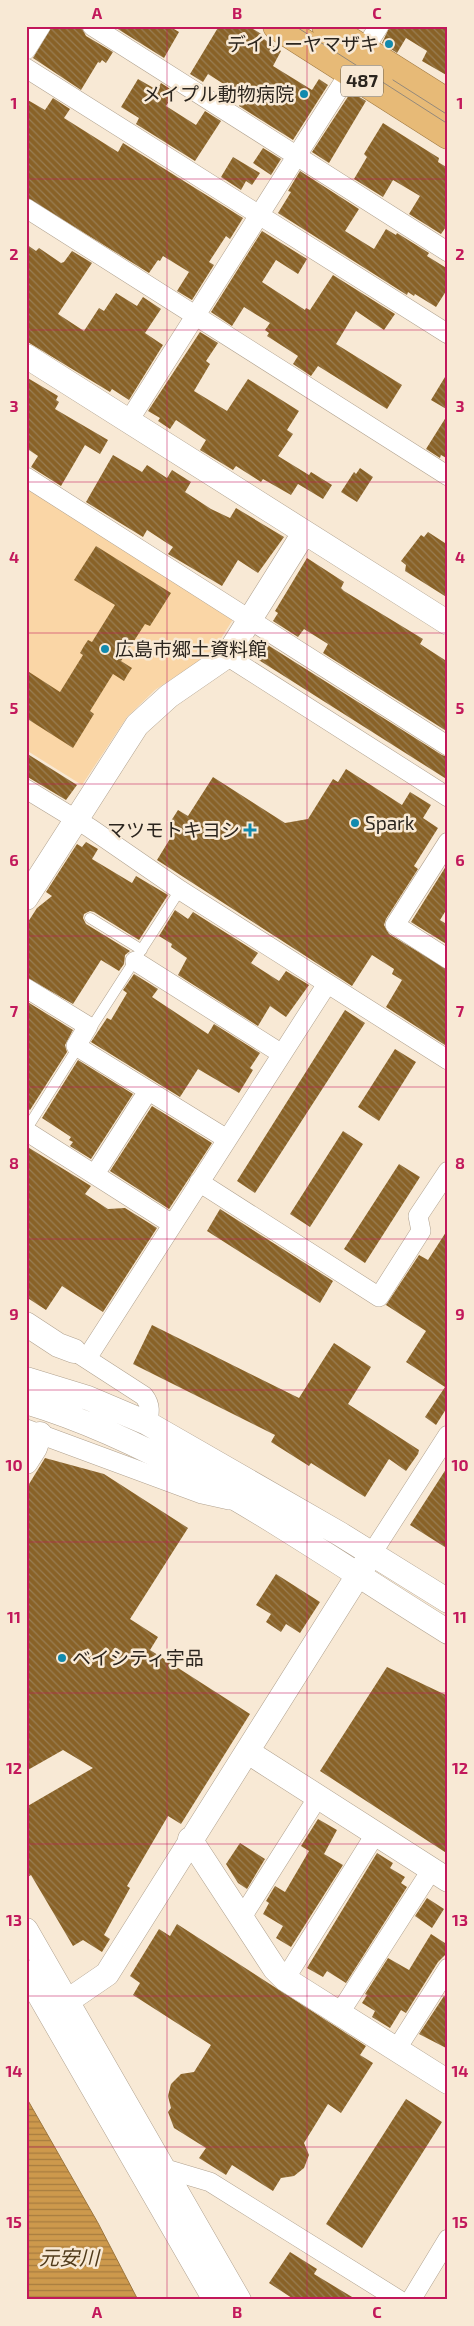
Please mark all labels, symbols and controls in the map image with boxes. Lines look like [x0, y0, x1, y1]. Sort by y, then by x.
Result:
text: A [92, 3, 103, 22]
text: B [232, 3, 242, 22]
text: C [372, 3, 382, 22]
place label: デイリーヤマザキ [227, 32, 379, 55]
marker: デイリーヤマザキ [383, 38, 395, 50]
road number: 487 [341, 66, 383, 96]
place label: メイプル動物病院 [142, 82, 294, 105]
marker: メイプル動物病院 [298, 88, 310, 100]
text: 1 [11, 93, 17, 112]
text: 1 [457, 93, 463, 112]
text: 2 [9, 244, 19, 263]
text: 2 [455, 244, 465, 263]
text: 3 [9, 396, 19, 415]
text: 3 [455, 396, 465, 415]
text: 4 [9, 547, 19, 566]
text: 4 [455, 547, 465, 566]
place label: 広島市郷土資料館 [115, 637, 267, 660]
marker: 広島市郷土資料館 [99, 643, 111, 655]
text: 5 [10, 698, 19, 717]
text: 5 [456, 698, 465, 717]
place label: Spark [365, 811, 415, 834]
marker: Spark [349, 817, 361, 829]
place label: マツモトキヨシ [107, 818, 240, 841]
marker: マツモトキヨシ [244, 824, 256, 836]
text: 6 [9, 850, 19, 869]
text: 6 [455, 850, 465, 869]
text: 7 [10, 1001, 19, 1020]
text: 7 [456, 1001, 465, 1020]
text: 8 [9, 1153, 19, 1172]
text: 8 [455, 1153, 465, 1172]
text: 9 [9, 1304, 19, 1323]
text: 9 [455, 1304, 465, 1323]
text: 10 [5, 1455, 23, 1474]
text: 10 [451, 1455, 469, 1474]
text: 11 [7, 1607, 21, 1626]
text: 11 [453, 1607, 467, 1626]
place label: ベイシティ宇品 [72, 1646, 204, 1669]
marker: ベイシティ宇品 [56, 1652, 68, 1664]
text: 12 [6, 1758, 22, 1777]
text: 12 [452, 1758, 468, 1777]
text: 13 [6, 1910, 22, 1929]
text: 13 [452, 1910, 468, 1929]
text: 14 [5, 2061, 23, 2080]
text: 14 [451, 2061, 469, 2080]
text: 15 [6, 2212, 22, 2231]
text: 15 [452, 2212, 468, 2231]
water label: 元安川 [39, 2245, 101, 2269]
text: A [92, 2302, 103, 2321]
text: B [232, 2302, 242, 2321]
text: C [372, 2302, 382, 2321]

